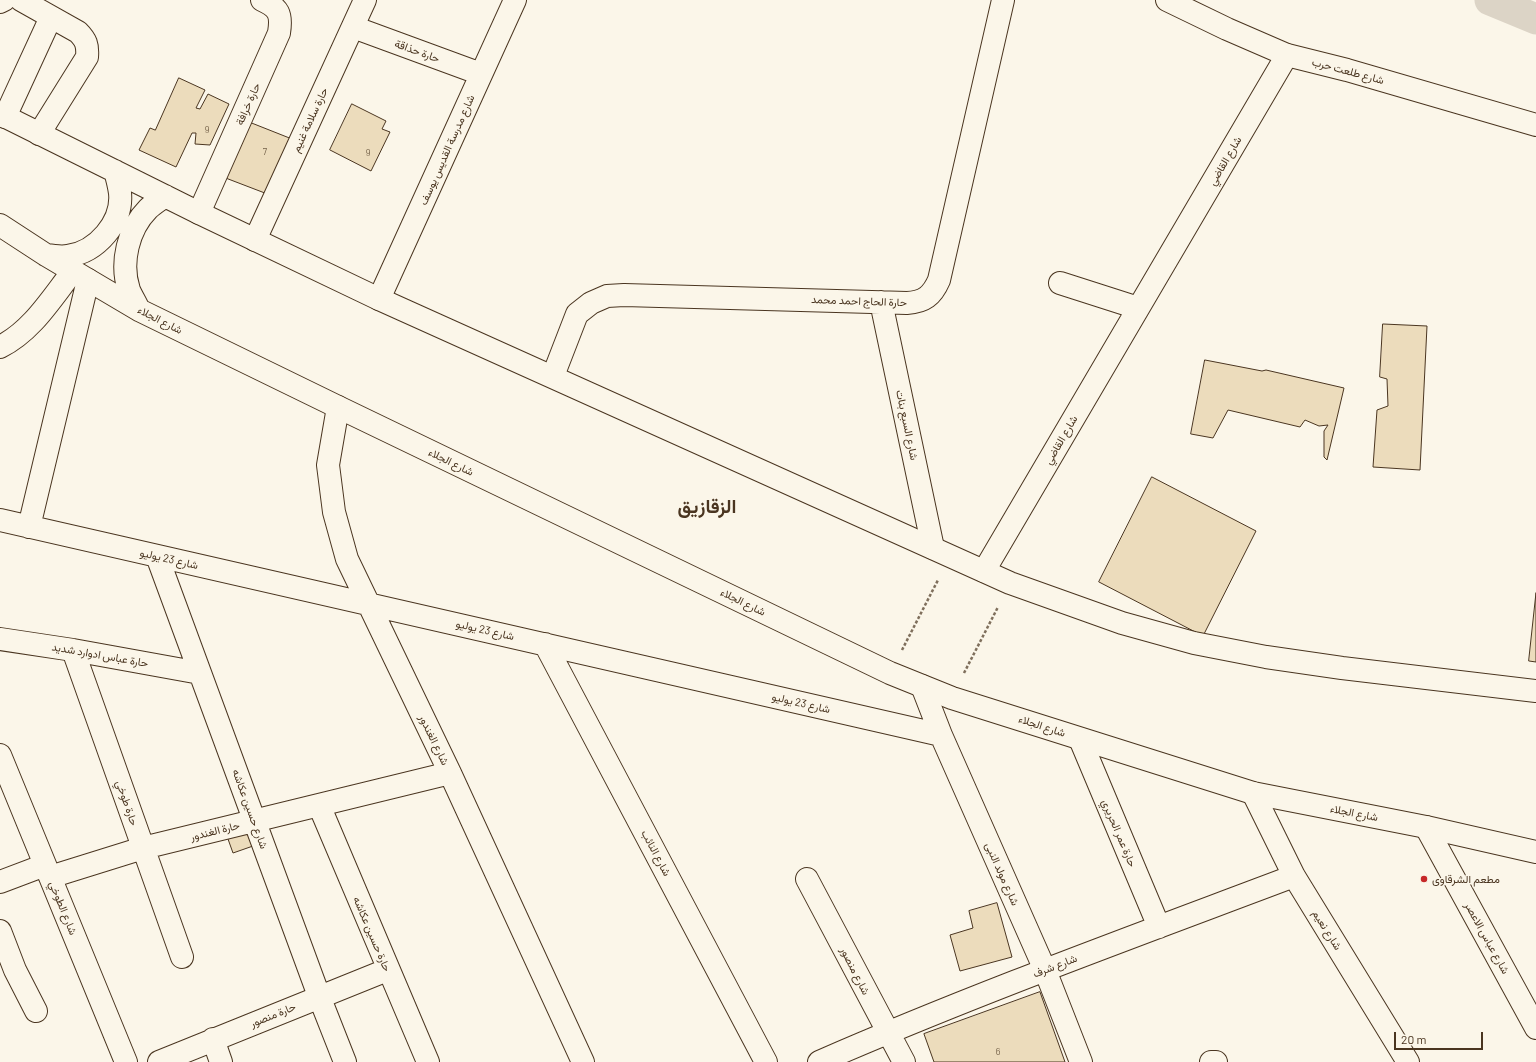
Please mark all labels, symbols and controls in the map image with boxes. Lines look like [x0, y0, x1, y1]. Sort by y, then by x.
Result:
street label: حارة حذاقة [393, 37, 441, 65]
street label: شارع طلعت حرب [1311, 55, 1385, 87]
street label: حارة خرافة [233, 81, 263, 127]
street label: حارة سلامة غنيم [289, 86, 331, 154]
street label: شارع مدرسة القديس يوسف [417, 93, 477, 207]
house number: 9 [205, 125, 209, 135]
street label: شارع القاضي [1206, 134, 1244, 188]
house number: 7 [263, 147, 267, 157]
house number: 9 [366, 148, 370, 158]
street label: حارة الحاج احمد محمد [811, 293, 907, 309]
street label: شارع الجلاء [135, 303, 185, 337]
street label: شارع السبع بنات [893, 389, 921, 461]
street label: شارع القاضي [1042, 413, 1080, 467]
street label: شارع الجلاء [426, 445, 476, 479]
district label: الزقازيق [678, 496, 736, 518]
street label: شارع 23 يوليو [138, 546, 200, 572]
street label: شارع الجلاء [718, 585, 768, 619]
street label: شارع 23 يوليو [454, 617, 516, 643]
street label: حارة عباس ادوارد شديد [51, 640, 149, 670]
street label: شارع 23 يوليو [770, 690, 832, 716]
street label: شارع الجلاء [1017, 712, 1067, 740]
street label: شارع الغندور [416, 713, 452, 767]
street label: شارع حسين عكاشه [229, 767, 271, 851]
street label: حارة طوخي [113, 779, 141, 827]
street label: حارة عمر الحريري [1099, 797, 1139, 869]
street label: شارع الجلاء [1329, 802, 1379, 824]
street label: حارة الغندور [189, 818, 241, 844]
street label: شارع النائب [638, 828, 674, 878]
street label: شارع مولد النبى [982, 840, 1022, 908]
place label: مطعم الشرقاوى [1432, 872, 1500, 886]
marker: مطعم الشرقاوى [1419, 874, 1429, 884]
street label: شارع الطوخي [46, 879, 80, 937]
street label: حارة حسين عكاشه [350, 894, 394, 974]
street label: شارع عباس الاعصر [1462, 900, 1512, 976]
street label: شارع نعيم [1310, 908, 1344, 952]
street label: شارع منصور [837, 945, 873, 997]
street label: شارع شرف [1031, 952, 1079, 980]
street label: حارة منصور [248, 1000, 298, 1030]
scale bar [1396, 1024, 1485, 1050]
text: 20 m [1401, 1032, 1427, 1046]
house number: 6 [996, 1047, 1000, 1057]

